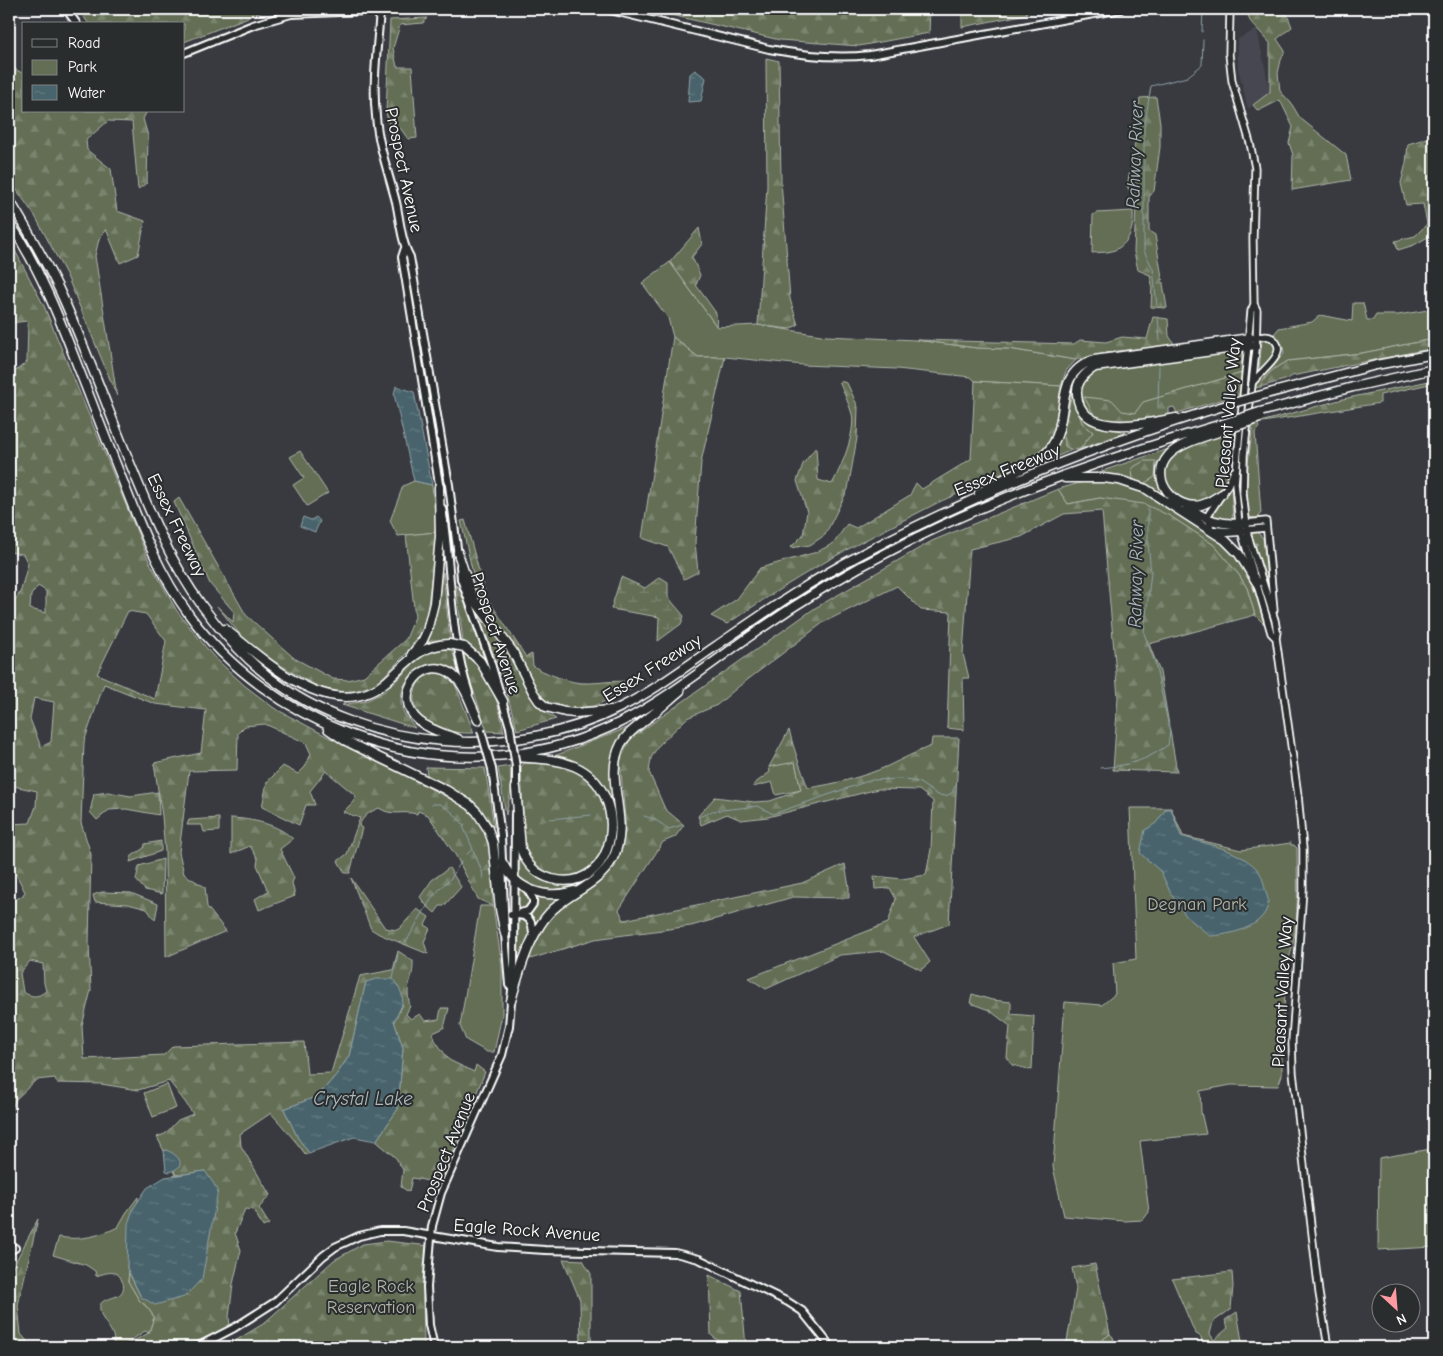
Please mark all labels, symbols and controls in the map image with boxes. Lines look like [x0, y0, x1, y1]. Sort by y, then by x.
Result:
legend [22, 22, 185, 112]
text: Road [68, 34, 100, 52]
text: Park [68, 58, 97, 76]
text: Water [68, 84, 105, 102]
water label: Rahway River [1122, 99, 1148, 209]
street label: Prospect Avenue [380, 106, 427, 234]
street label: Pleasant Valley Way [1211, 336, 1246, 489]
street label: Essex Freeway [951, 439, 1064, 501]
street label: Essex Freeway [142, 470, 211, 581]
water label: Rahway River [1124, 519, 1148, 628]
street label: Prospect Avenue [466, 570, 525, 697]
street label: Essex Freeway [599, 629, 706, 707]
park label: Degnan Park [1147, 894, 1247, 915]
street label: Pleasant Valley Way [1268, 915, 1297, 1068]
water label: Crystal Lake [313, 1088, 413, 1110]
street label: Prospect Avenue [413, 1089, 480, 1215]
street label: Eagle Rock Avenue [453, 1215, 601, 1246]
park label: Eagle Rock Reservation [327, 1276, 415, 1318]
north arrow [1370, 1284, 1420, 1334]
text: N [1394, 1310, 1409, 1329]

